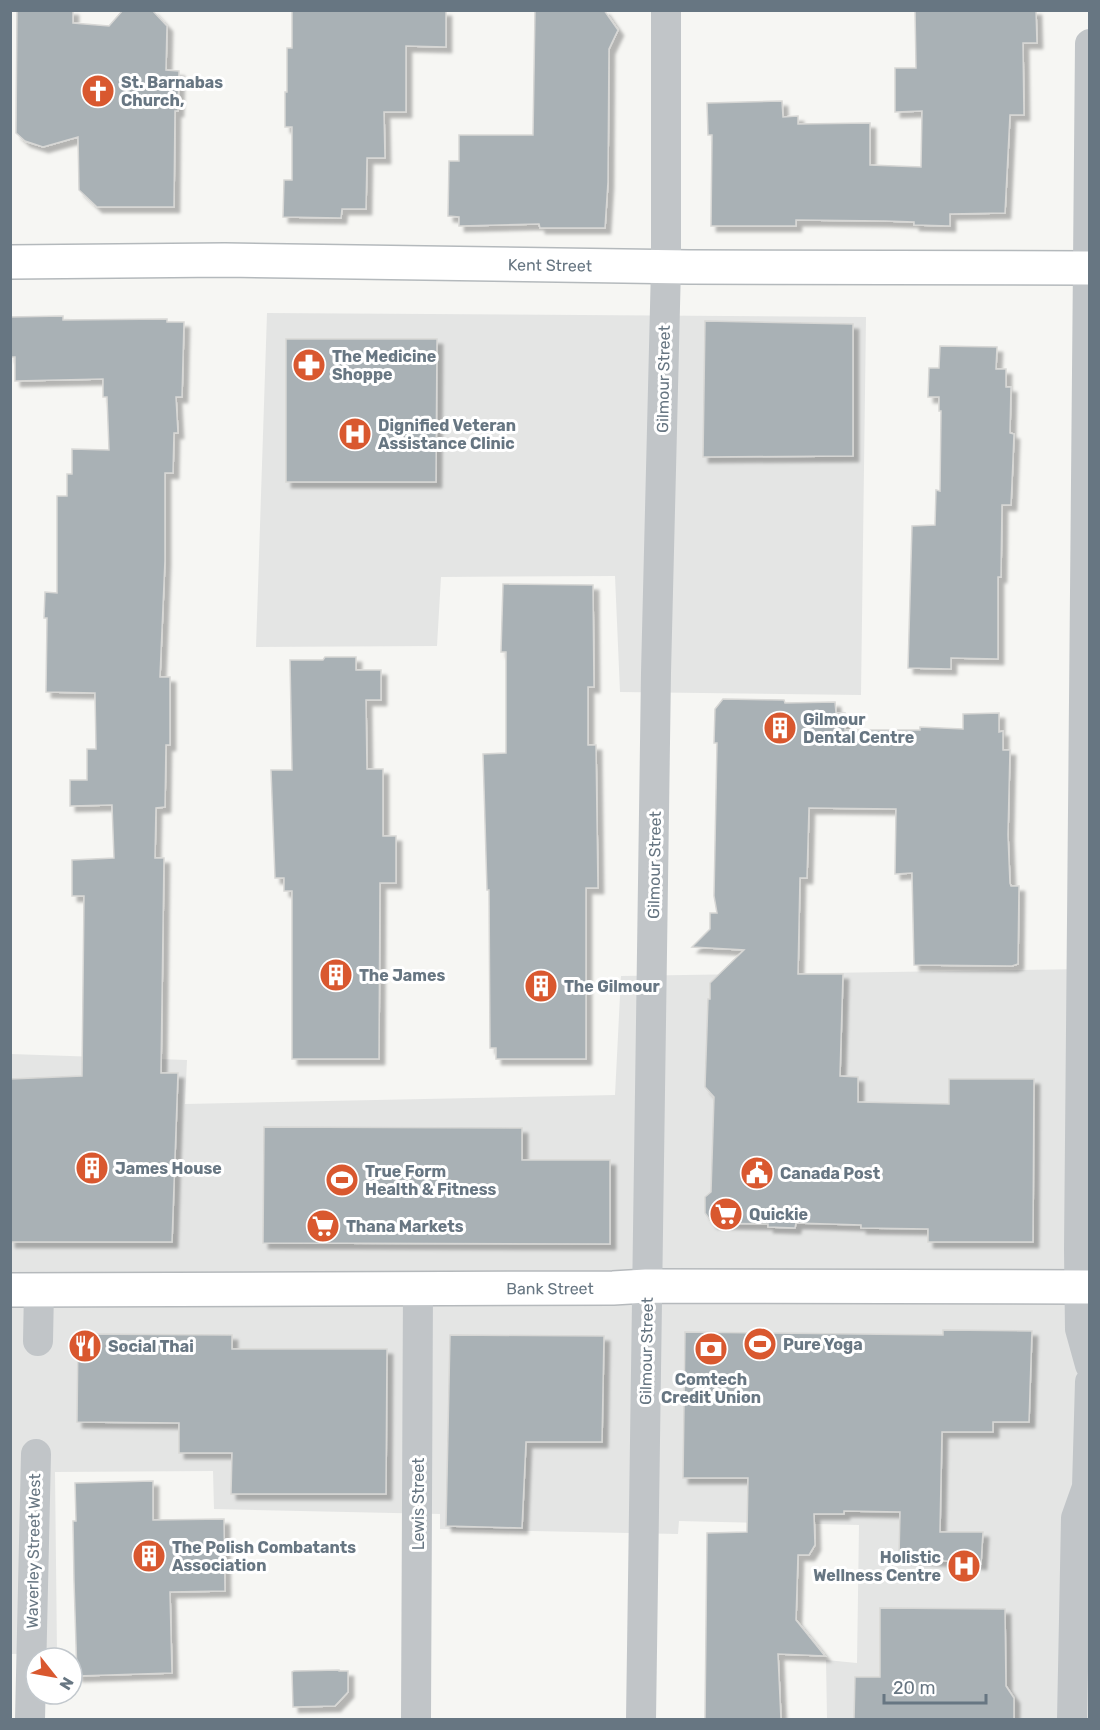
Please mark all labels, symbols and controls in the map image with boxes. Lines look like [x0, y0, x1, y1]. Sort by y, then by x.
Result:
church icon: St. Barnabas Church, [80, 73, 116, 109]
place label: St. Barnabas Church, [121, 73, 223, 110]
street label: Kent Street [508, 255, 592, 276]
street label: Gilmour Street [653, 325, 674, 433]
pharmacy icon: The Medicine Shoppe [291, 347, 327, 383]
place label: The Medicine Shoppe [332, 347, 436, 384]
hospital icon: Dignified Veteran Assistance Clinic [337, 416, 373, 452]
place label: Dignified Veteran Assistance Clinic [378, 416, 516, 453]
building icon: Gilmour Dental Centre [762, 710, 798, 746]
place label: Gilmour Dental Centre [803, 710, 914, 747]
street label: Gilmour Street [644, 811, 665, 919]
building icon: The James [318, 957, 354, 993]
place label: The James [359, 966, 445, 985]
building icon: The Gilmour [523, 968, 559, 1004]
place label: The Gilmour [564, 977, 661, 996]
building icon: James House [74, 1150, 110, 1186]
public building icon: Canada Post [739, 1155, 775, 1191]
place label: James House [115, 1159, 222, 1178]
sports icon: True Form Health & Fitness [324, 1162, 360, 1198]
place label: True Form Health & Fitness [365, 1162, 497, 1199]
place label: Canada Post [780, 1164, 881, 1183]
supermarket icon: Quickie [708, 1196, 744, 1232]
place label: Quickie [749, 1205, 808, 1224]
supermarket icon: Thana Markets [305, 1208, 341, 1244]
place label: Thana Markets [346, 1217, 464, 1236]
street label: Bank Street [506, 1279, 594, 1298]
street label: Gilmour Street [636, 1297, 657, 1405]
sports icon: Pure Yoga [742, 1326, 778, 1362]
restaurant icon: Social Thai [67, 1328, 103, 1364]
bank icon: Comtech Credit Union [693, 1331, 729, 1367]
place label: Pure Yoga [783, 1335, 863, 1354]
place label: Social Thai [108, 1337, 194, 1356]
place label: Comtech Credit Union [661, 1370, 761, 1407]
street label: Lewis Street [409, 1458, 428, 1550]
street label: Waverley Street West [23, 1473, 44, 1629]
building icon: The Polish Combatants Association [131, 1538, 167, 1574]
place label: The Polish Combatants Association [172, 1538, 356, 1575]
place label: Holistic Wellness Centre [813, 1548, 941, 1585]
hospital icon: Holistic Wellness Centre [946, 1548, 982, 1584]
north arrow [24, 1646, 84, 1706]
scale bar [884, 1667, 986, 1705]
text: N [55, 1674, 78, 1693]
text: 20 m [893, 1677, 935, 1699]

